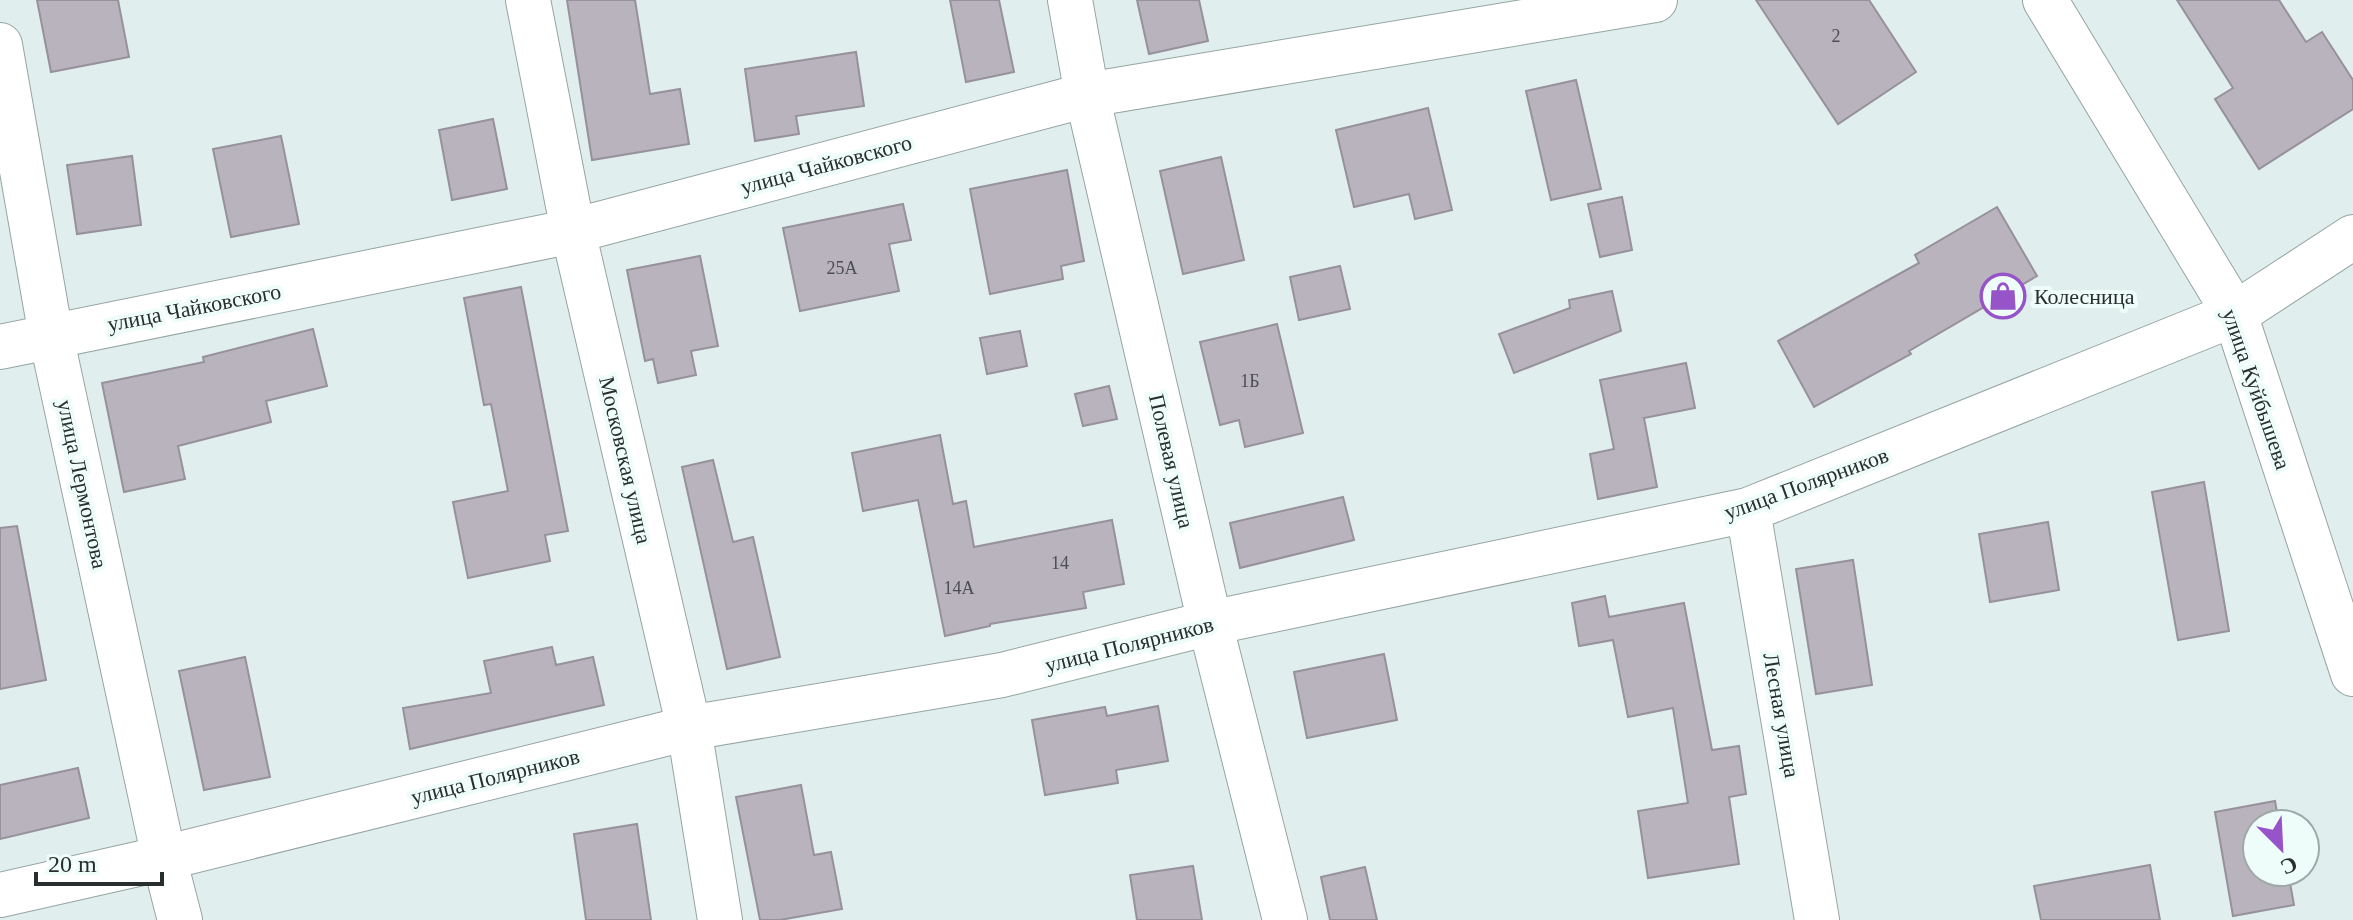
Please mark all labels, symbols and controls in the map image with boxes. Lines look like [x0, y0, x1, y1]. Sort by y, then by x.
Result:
house number: 2 [1832, 26, 1841, 46]
street label: улица Чайковского [738, 130, 915, 199]
house number: 25А [827, 258, 858, 278]
shop icon: Колесница [1979, 272, 2027, 320]
street label: улица Чайковского [105, 278, 283, 337]
place label: Колесница [2034, 284, 2135, 309]
street label: улица Куйбышева [2217, 306, 2296, 473]
house number: 1Б [1240, 371, 1260, 391]
street label: Московская улица [594, 374, 657, 546]
street label: Полевая улица [1144, 391, 1199, 531]
street label: улица Лермонтова [52, 397, 113, 571]
street label: улица Полярников [1721, 442, 1892, 525]
house number: 14 [1051, 553, 1069, 573]
house number: 14А [944, 578, 975, 598]
street label: улица Полярников [1042, 611, 1216, 678]
street label: Лесная улица [1758, 651, 1805, 780]
street label: улица Полярников [408, 743, 582, 810]
north arrow [2241, 808, 2321, 888]
scale bar [36, 836, 162, 886]
text: 20 m [48, 851, 97, 877]
text: С [2277, 851, 2301, 880]

